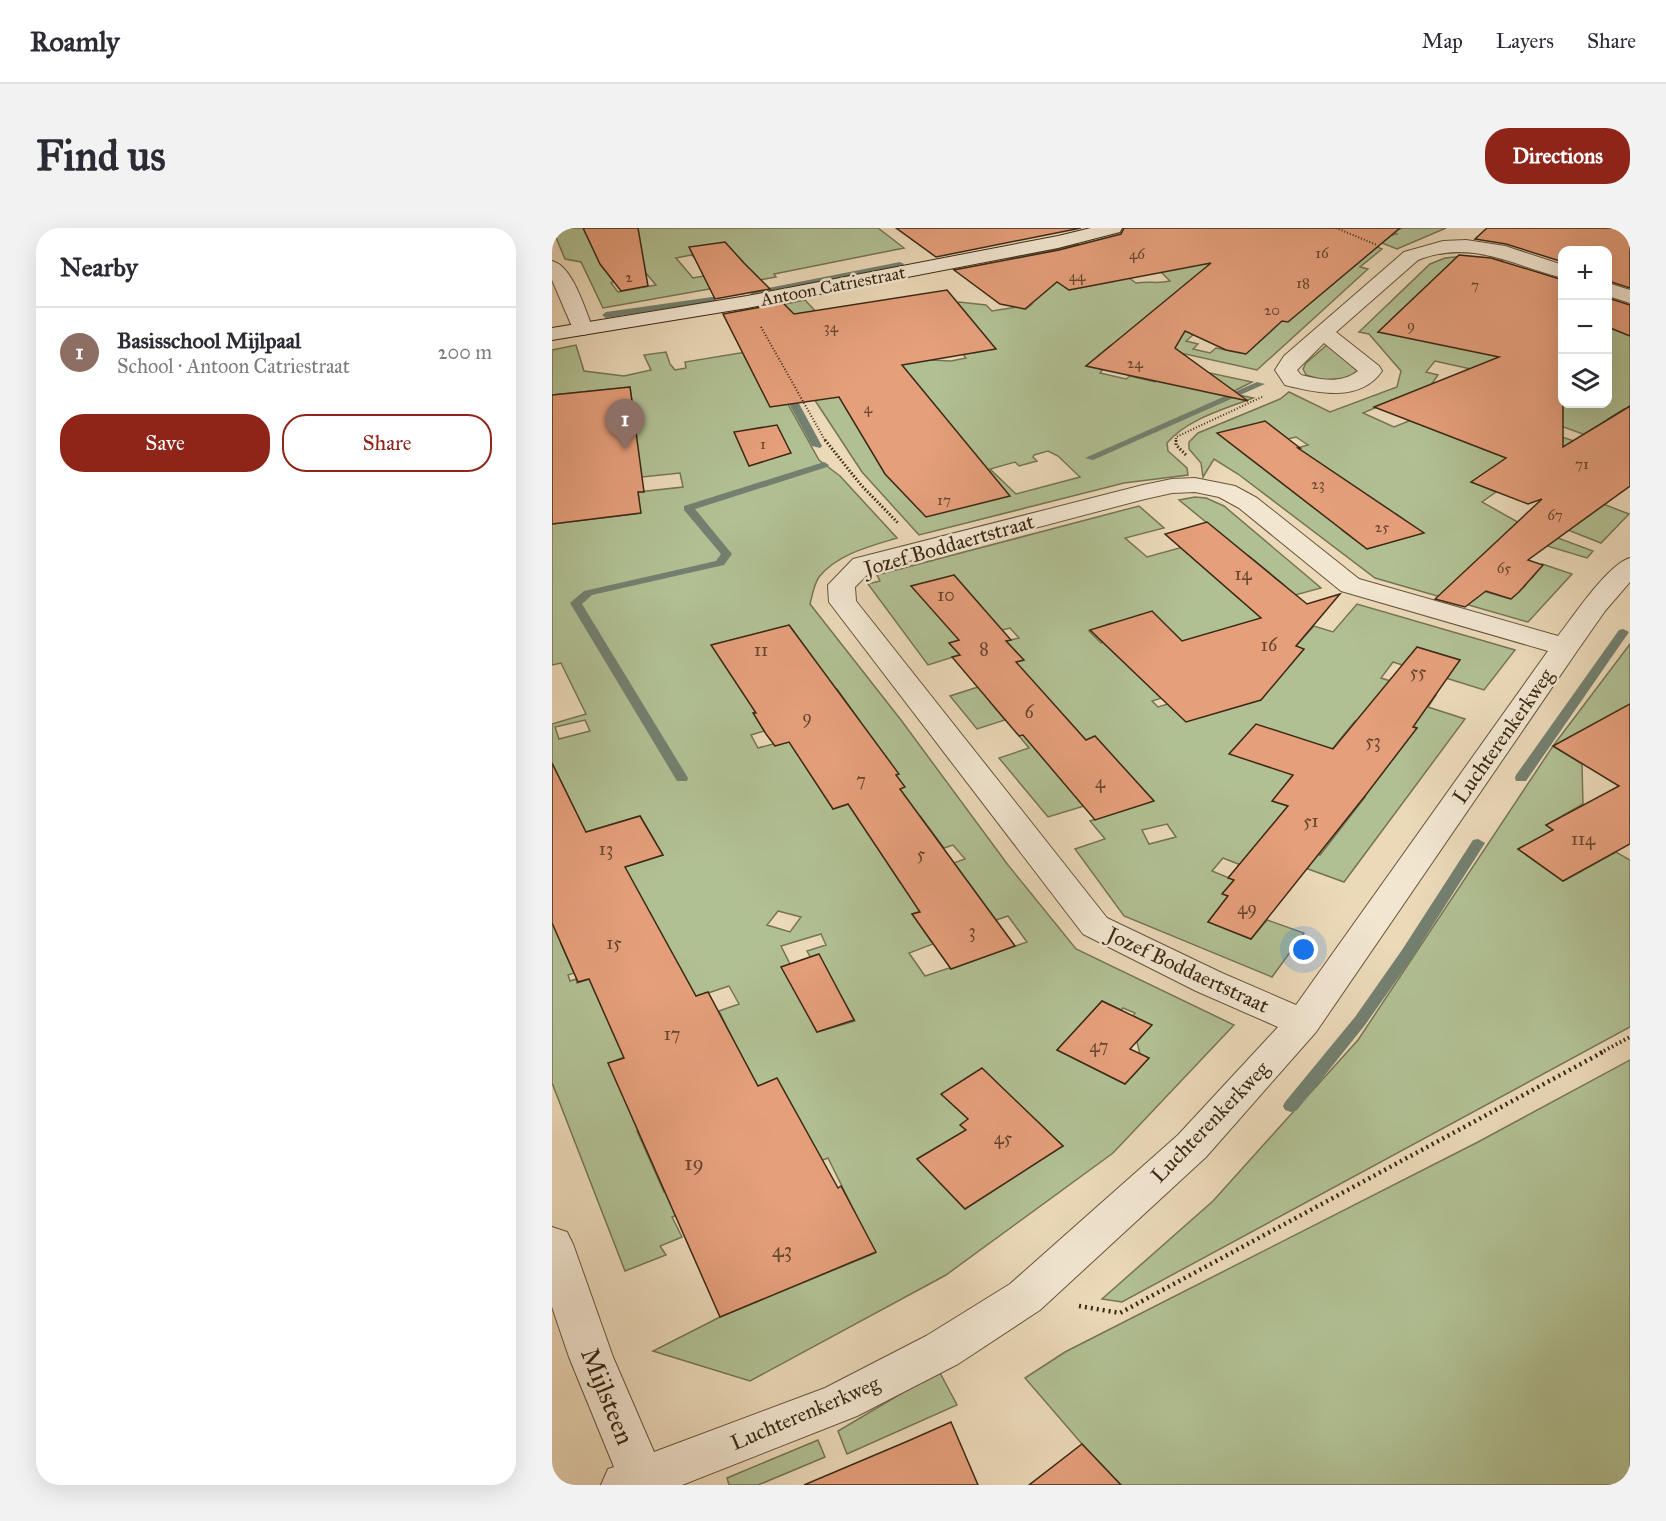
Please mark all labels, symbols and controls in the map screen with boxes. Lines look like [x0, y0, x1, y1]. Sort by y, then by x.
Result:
text: Roamly [30, 24, 119, 59]
text: Map [1422, 28, 1463, 54]
text: Layers [1496, 28, 1554, 54]
text: Share [1587, 28, 1636, 54]
button: Directions [1485, 128, 1630, 184]
text: Find us [36, 130, 166, 182]
house number: 16 [1315, 244, 1330, 262]
house number: 46 [1129, 245, 1146, 263]
map controls [1558, 246, 1612, 408]
button: + [1558, 246, 1612, 300]
text: Nearby [60, 251, 138, 283]
street label: Antoon Catriestraat [758, 261, 908, 311]
house number: 44 [1069, 267, 1086, 285]
house number: 2 [625, 268, 633, 286]
house number: 18 [1296, 274, 1310, 292]
house number: 7 [1471, 276, 1479, 294]
button: − [1558, 300, 1612, 354]
house number: 20 [1264, 301, 1280, 319]
house number: 9 [1407, 316, 1415, 334]
house number: 34 [824, 318, 839, 336]
text: Basisschool Mijlpaal [117, 327, 301, 354]
text: 1 [76, 340, 83, 364]
text: 200 m [438, 340, 492, 364]
text: School · Antoon Catriestraat [117, 354, 350, 378]
house number: 24 [1127, 354, 1144, 372]
button: layers [1558, 354, 1612, 408]
house number: 4 [864, 399, 873, 417]
pin: 1 [606, 400, 644, 449]
button: Save [60, 414, 270, 472]
button: Share [282, 414, 492, 472]
house number: 1 [760, 435, 766, 453]
house number: 71 [1575, 455, 1589, 473]
house number: 23 [1311, 475, 1325, 493]
house number: 17 [937, 491, 951, 509]
house number: 67 [1547, 506, 1563, 524]
street label: Jozef Boddaertstraat [859, 508, 1038, 582]
house number: 25 [1375, 518, 1389, 536]
house number: 65 [1497, 559, 1511, 577]
house number: 14 [1234, 563, 1253, 585]
house number: 10 [937, 584, 955, 606]
house number: 16 [1261, 634, 1278, 656]
house number: 8 [979, 638, 989, 660]
house number: 11 [754, 639, 768, 661]
house number: 55 [1410, 661, 1427, 683]
street label: Luchterenkerkweg [1447, 663, 1559, 809]
house number: 6 [1024, 701, 1034, 723]
house number: 9 [802, 706, 812, 728]
house number: 53 [1365, 730, 1381, 752]
house number: 7 [856, 769, 866, 791]
house number: 4 [1095, 771, 1106, 793]
house number: 51 [1303, 810, 1319, 832]
house number: 114 [1571, 828, 1596, 850]
house number: 13 [599, 838, 613, 860]
house number: 5 [917, 843, 926, 865]
house number: 49 [1237, 897, 1257, 919]
house number: 3 [968, 920, 976, 942]
street label: Jozef Boddaertstraat [1101, 920, 1274, 1019]
house number: 15 [606, 932, 622, 954]
your location [1289, 935, 1318, 964]
house number: 17 [664, 1023, 680, 1045]
house number: 47 [1090, 1035, 1108, 1057]
street label: Luchterenkerkweg [1145, 1056, 1275, 1188]
house number: 45 [994, 1127, 1013, 1149]
house number: 19 [684, 1150, 704, 1176]
house number: 43 [772, 1237, 792, 1263]
street label: Mijlsteen [574, 1343, 642, 1449]
street label: Luchterenkerkweg [727, 1370, 883, 1456]

